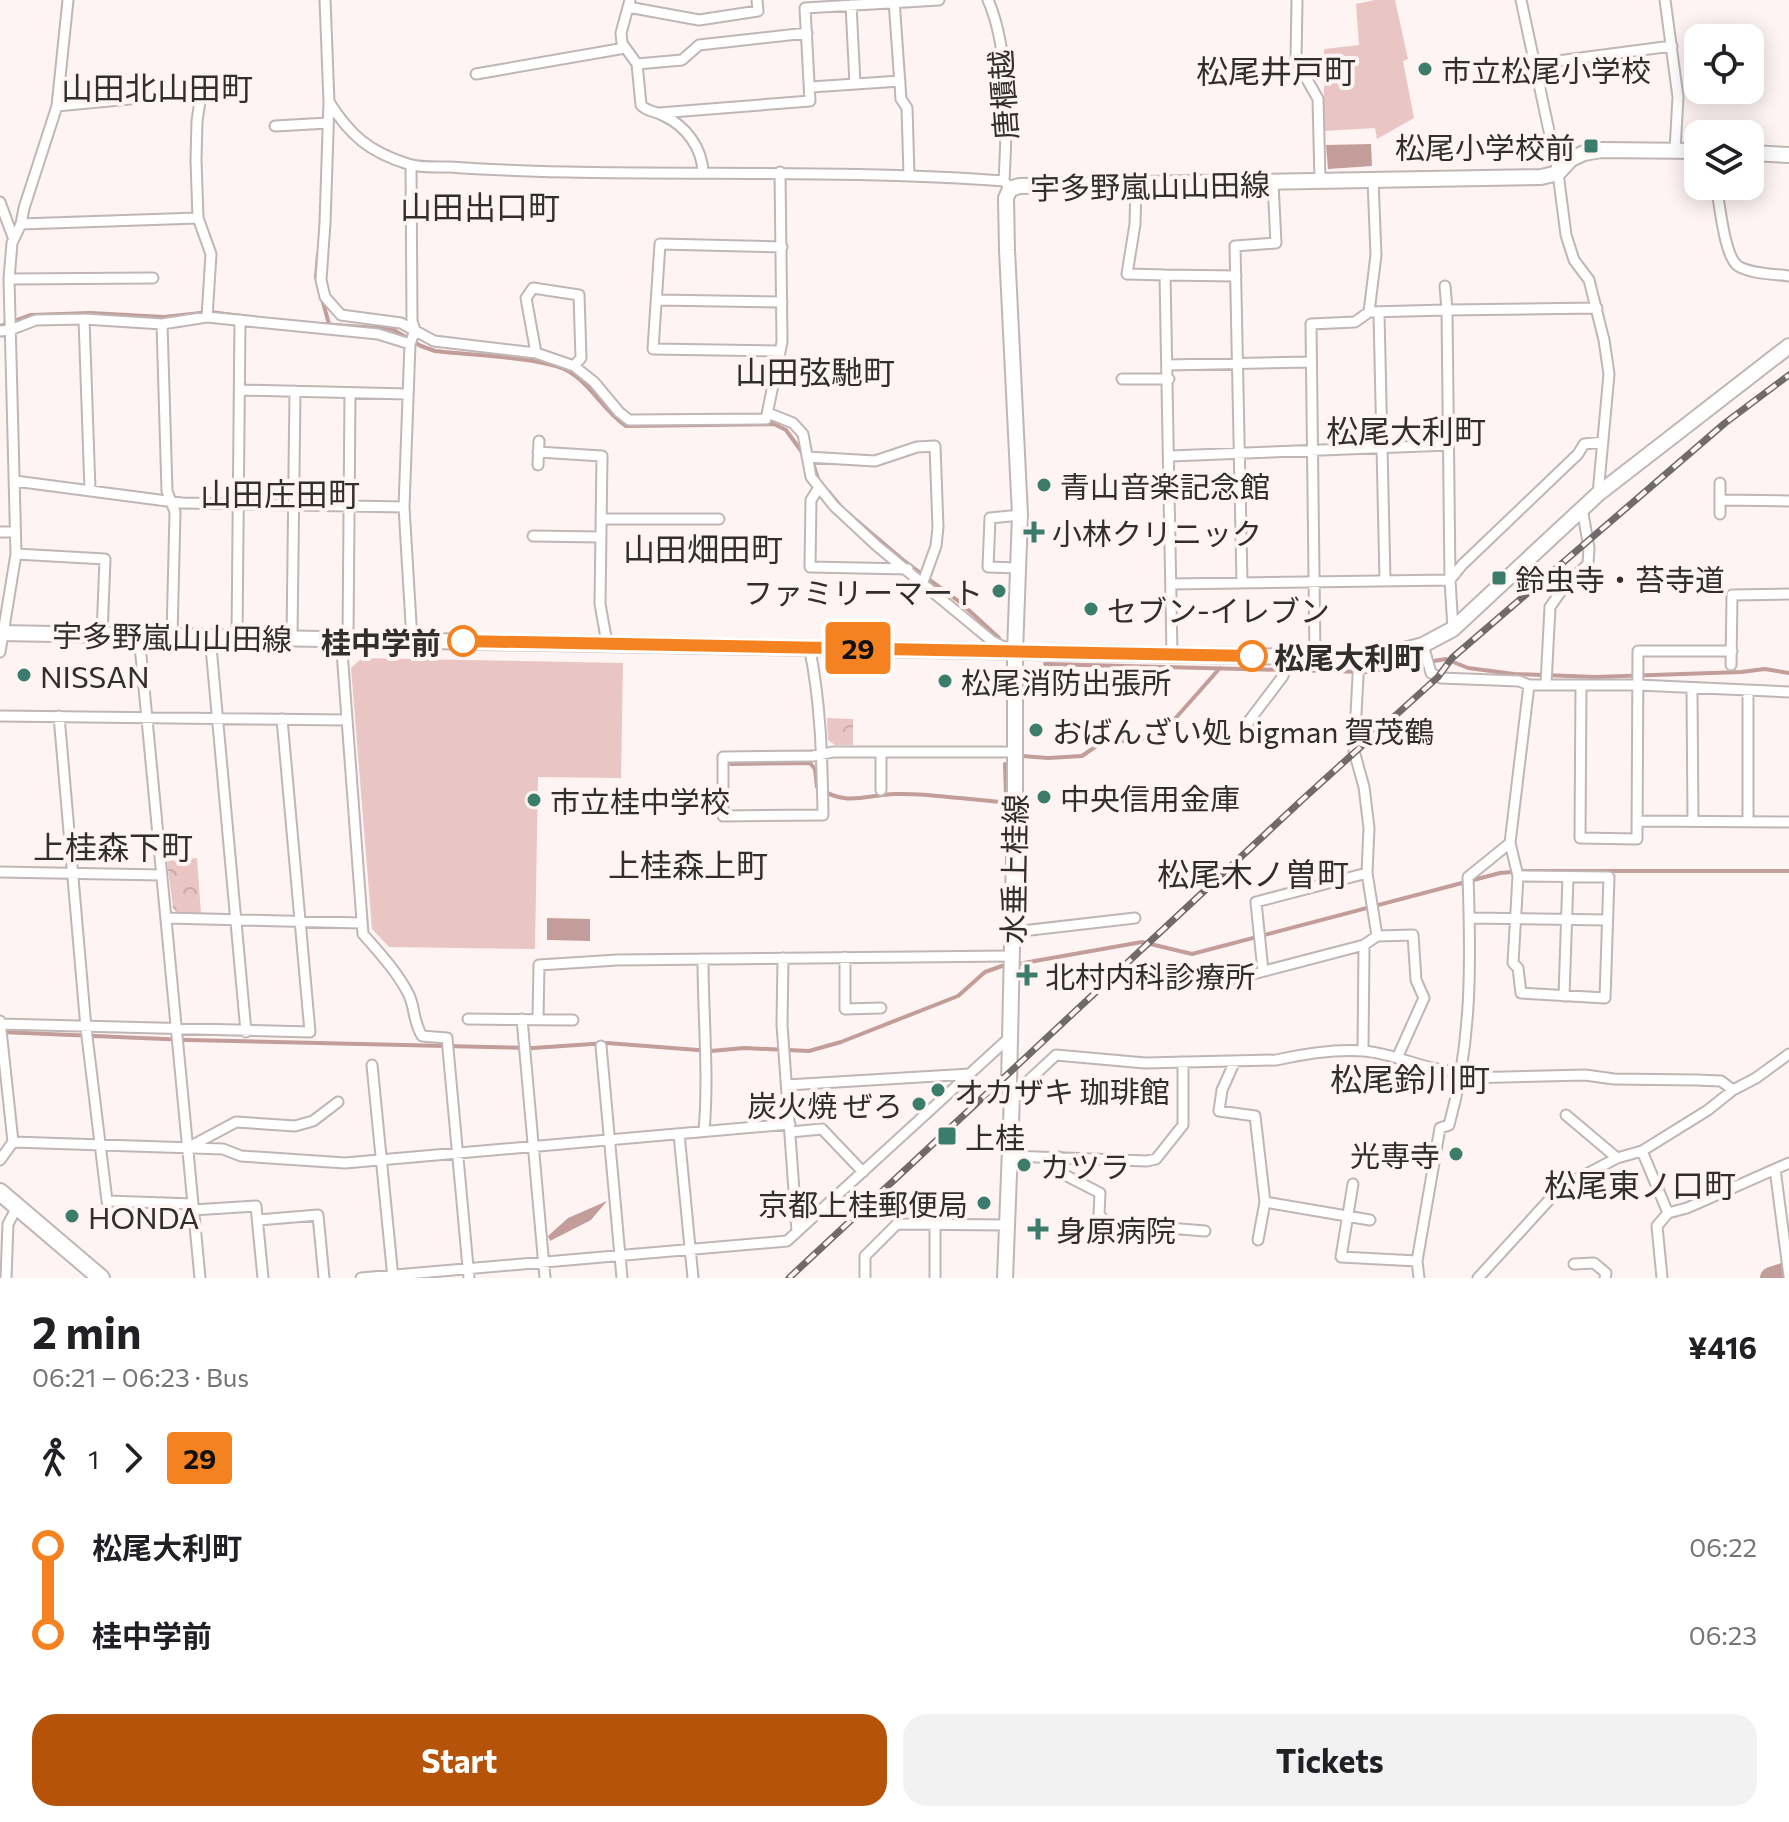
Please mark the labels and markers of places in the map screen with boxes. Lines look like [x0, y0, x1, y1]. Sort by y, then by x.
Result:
place label: 市立松尾小学校 [1441, 51, 1651, 88]
marker: 市立松尾小学校 [1416, 60, 1434, 78]
place label: 松尾小学校前 [1395, 128, 1575, 165]
marker: 松尾小学校前 [1582, 137, 1600, 155]
place label: 青山音楽記念館 [1060, 467, 1270, 504]
marker: 青山音楽記念館 [1035, 476, 1053, 494]
place label: 小林クリニック [1052, 514, 1262, 551]
marker: 小林クリニック [1023, 521, 1045, 543]
place label: 鈴虫寺・苔寺道 [1515, 560, 1725, 597]
marker: 鈴虫寺・苔寺道 [1490, 569, 1508, 587]
place label: ファミリーマート [743, 573, 983, 610]
marker: ファミリーマート [990, 582, 1008, 600]
place label: セブン-イレブン [1107, 591, 1330, 628]
marker: セブン-イレブン [1082, 600, 1100, 618]
place label: 桂中学前 [321, 623, 441, 660]
marker: 桂中学前 [448, 626, 478, 656]
place label: 松尾大利町 [1274, 638, 1424, 675]
marker: 松尾大利町 [1237, 641, 1267, 671]
place label: NISSAN [40, 657, 150, 694]
place label: 松尾消防出張所 [961, 663, 1171, 700]
marker: NISSAN [15, 666, 33, 684]
marker: 松尾消防出張所 [936, 672, 954, 690]
place label: おばんざい処 bigman 賀茂鶴 [1052, 712, 1434, 749]
marker: おばんざい処 bigman 賀茂鶴 [1027, 721, 1045, 739]
place label: 中央信用金庫 [1060, 779, 1240, 816]
place label: 市立桂中学校 [550, 782, 730, 819]
marker: 中央信用金庫 [1035, 788, 1053, 806]
marker: 市立桂中学校 [525, 791, 543, 809]
place label: 北村内科診療所 [1045, 957, 1255, 994]
marker: 北村内科診療所 [1016, 964, 1038, 986]
place label: オカザキ 珈琲館 [954, 1072, 1170, 1109]
marker: オカザキ 珈琲館 [929, 1081, 947, 1099]
place label: 炭火焼 ぜろ [747, 1086, 903, 1123]
marker: 炭火焼 ぜろ [910, 1095, 928, 1113]
place label: 上桂 [965, 1118, 1025, 1155]
marker: 上桂 [936, 1125, 958, 1147]
place label: 光専寺 [1350, 1136, 1440, 1173]
marker: 光専寺 [1447, 1145, 1465, 1163]
place label: カツラ [1040, 1147, 1130, 1184]
marker: カツラ [1015, 1156, 1033, 1174]
place label: 京都上桂郵便局 [758, 1185, 968, 1222]
marker: 京都上桂郵便局 [975, 1194, 993, 1212]
place label: HONDA [88, 1198, 200, 1235]
marker: HONDA [63, 1207, 81, 1225]
place label: 身原病院 [1056, 1211, 1176, 1248]
marker: 身原病院 [1027, 1218, 1049, 1240]

